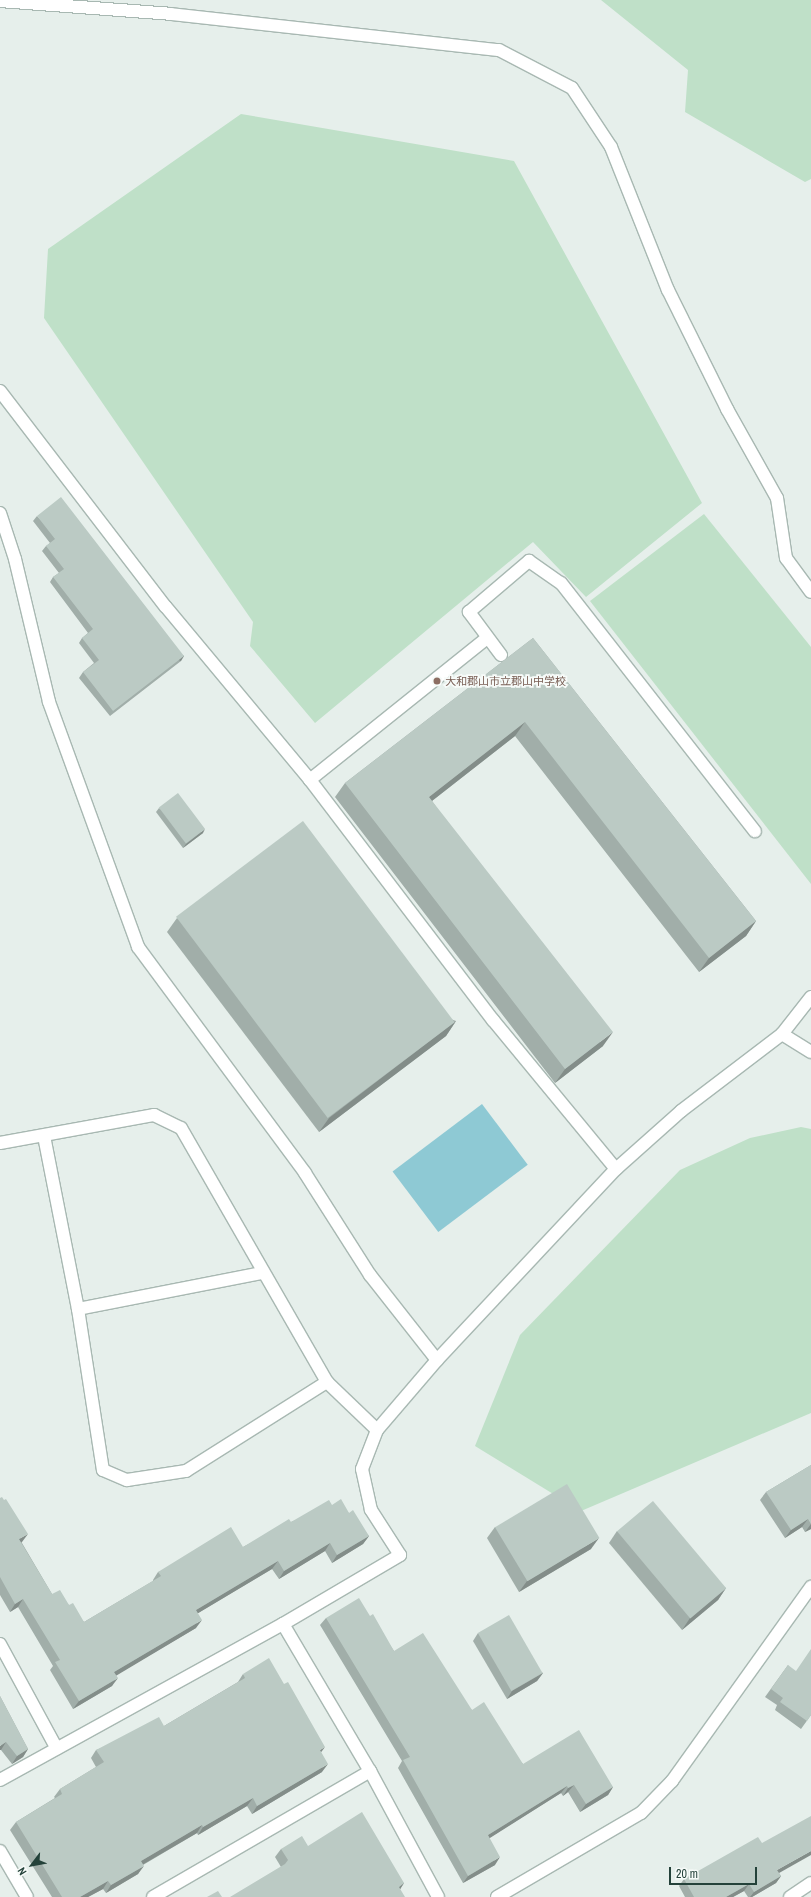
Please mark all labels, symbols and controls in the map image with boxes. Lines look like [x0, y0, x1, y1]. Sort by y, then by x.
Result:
place label: 大和郡山市立郡山中学校 [445, 674, 566, 688]
marker: 大和郡山市立郡山中学校 [432, 676, 442, 686]
north arrow [12, 1845, 52, 1885]
scale bar [671, 1859, 759, 1885]
text: N [14, 1865, 29, 1878]
text: 20 m [676, 1866, 698, 1882]

